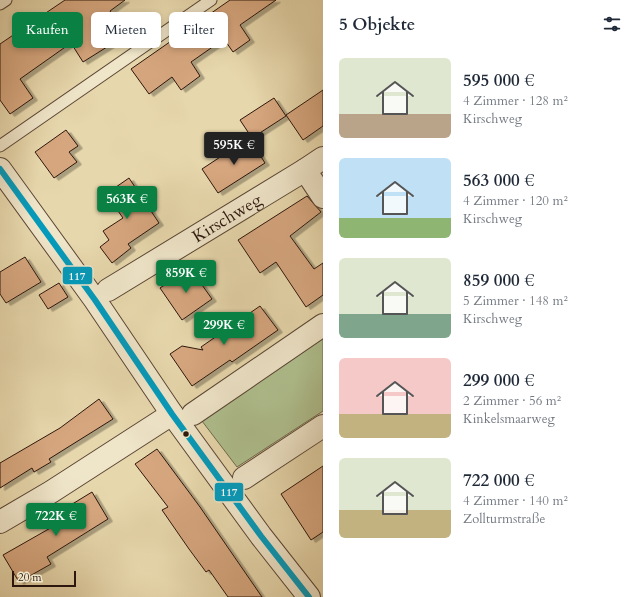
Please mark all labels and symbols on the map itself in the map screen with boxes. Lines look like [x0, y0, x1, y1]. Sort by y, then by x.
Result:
pin: 595K € [201, 132, 267, 166]
pin: 563K € [94, 186, 160, 220]
street label: Kirschweg [188, 188, 266, 248]
pin: 859K € [153, 260, 219, 294]
line badge: 117 [62, 266, 93, 285]
text: 117 [69, 269, 86, 284]
pin: 299K € [191, 312, 257, 346]
unlabelled marker [181, 429, 191, 439]
line badge: 117 [214, 482, 244, 502]
text: 117 [221, 485, 238, 500]
pin: 722K € [23, 503, 89, 537]
scale bar [12, 569, 76, 588]

